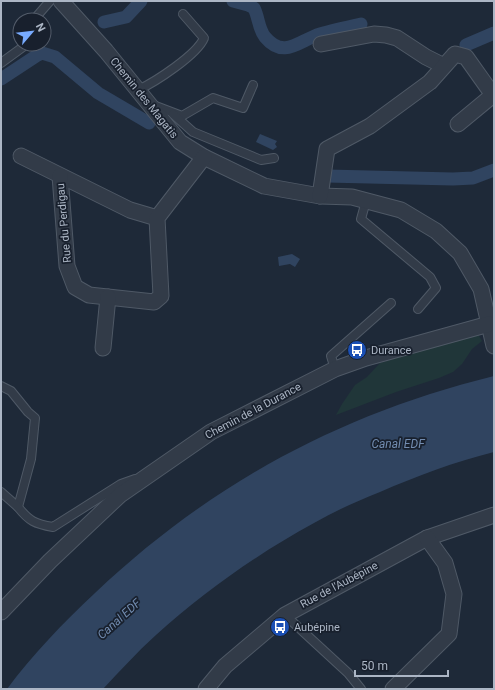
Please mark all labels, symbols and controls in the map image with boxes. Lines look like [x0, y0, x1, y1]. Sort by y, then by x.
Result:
north arrow [12, 12, 52, 52]
text: N [33, 21, 48, 34]
street label: Chemin des Magatis [107, 55, 181, 141]
street label: Rue du Perdigau [54, 183, 74, 263]
bus stop icon: Durance [346, 339, 368, 361]
place label: Durance [371, 344, 412, 357]
street label: Chemin de la Durance [203, 380, 303, 442]
water label: Canal EDF [371, 437, 425, 451]
street label: Rue de l'Aubépine [298, 559, 380, 611]
water label: Canal EDF [95, 596, 144, 642]
bus stop icon: Aubépine [269, 616, 291, 638]
place label: Aubépine [294, 621, 340, 634]
scale bar [355, 652, 448, 678]
text: 50 m [361, 659, 388, 673]

